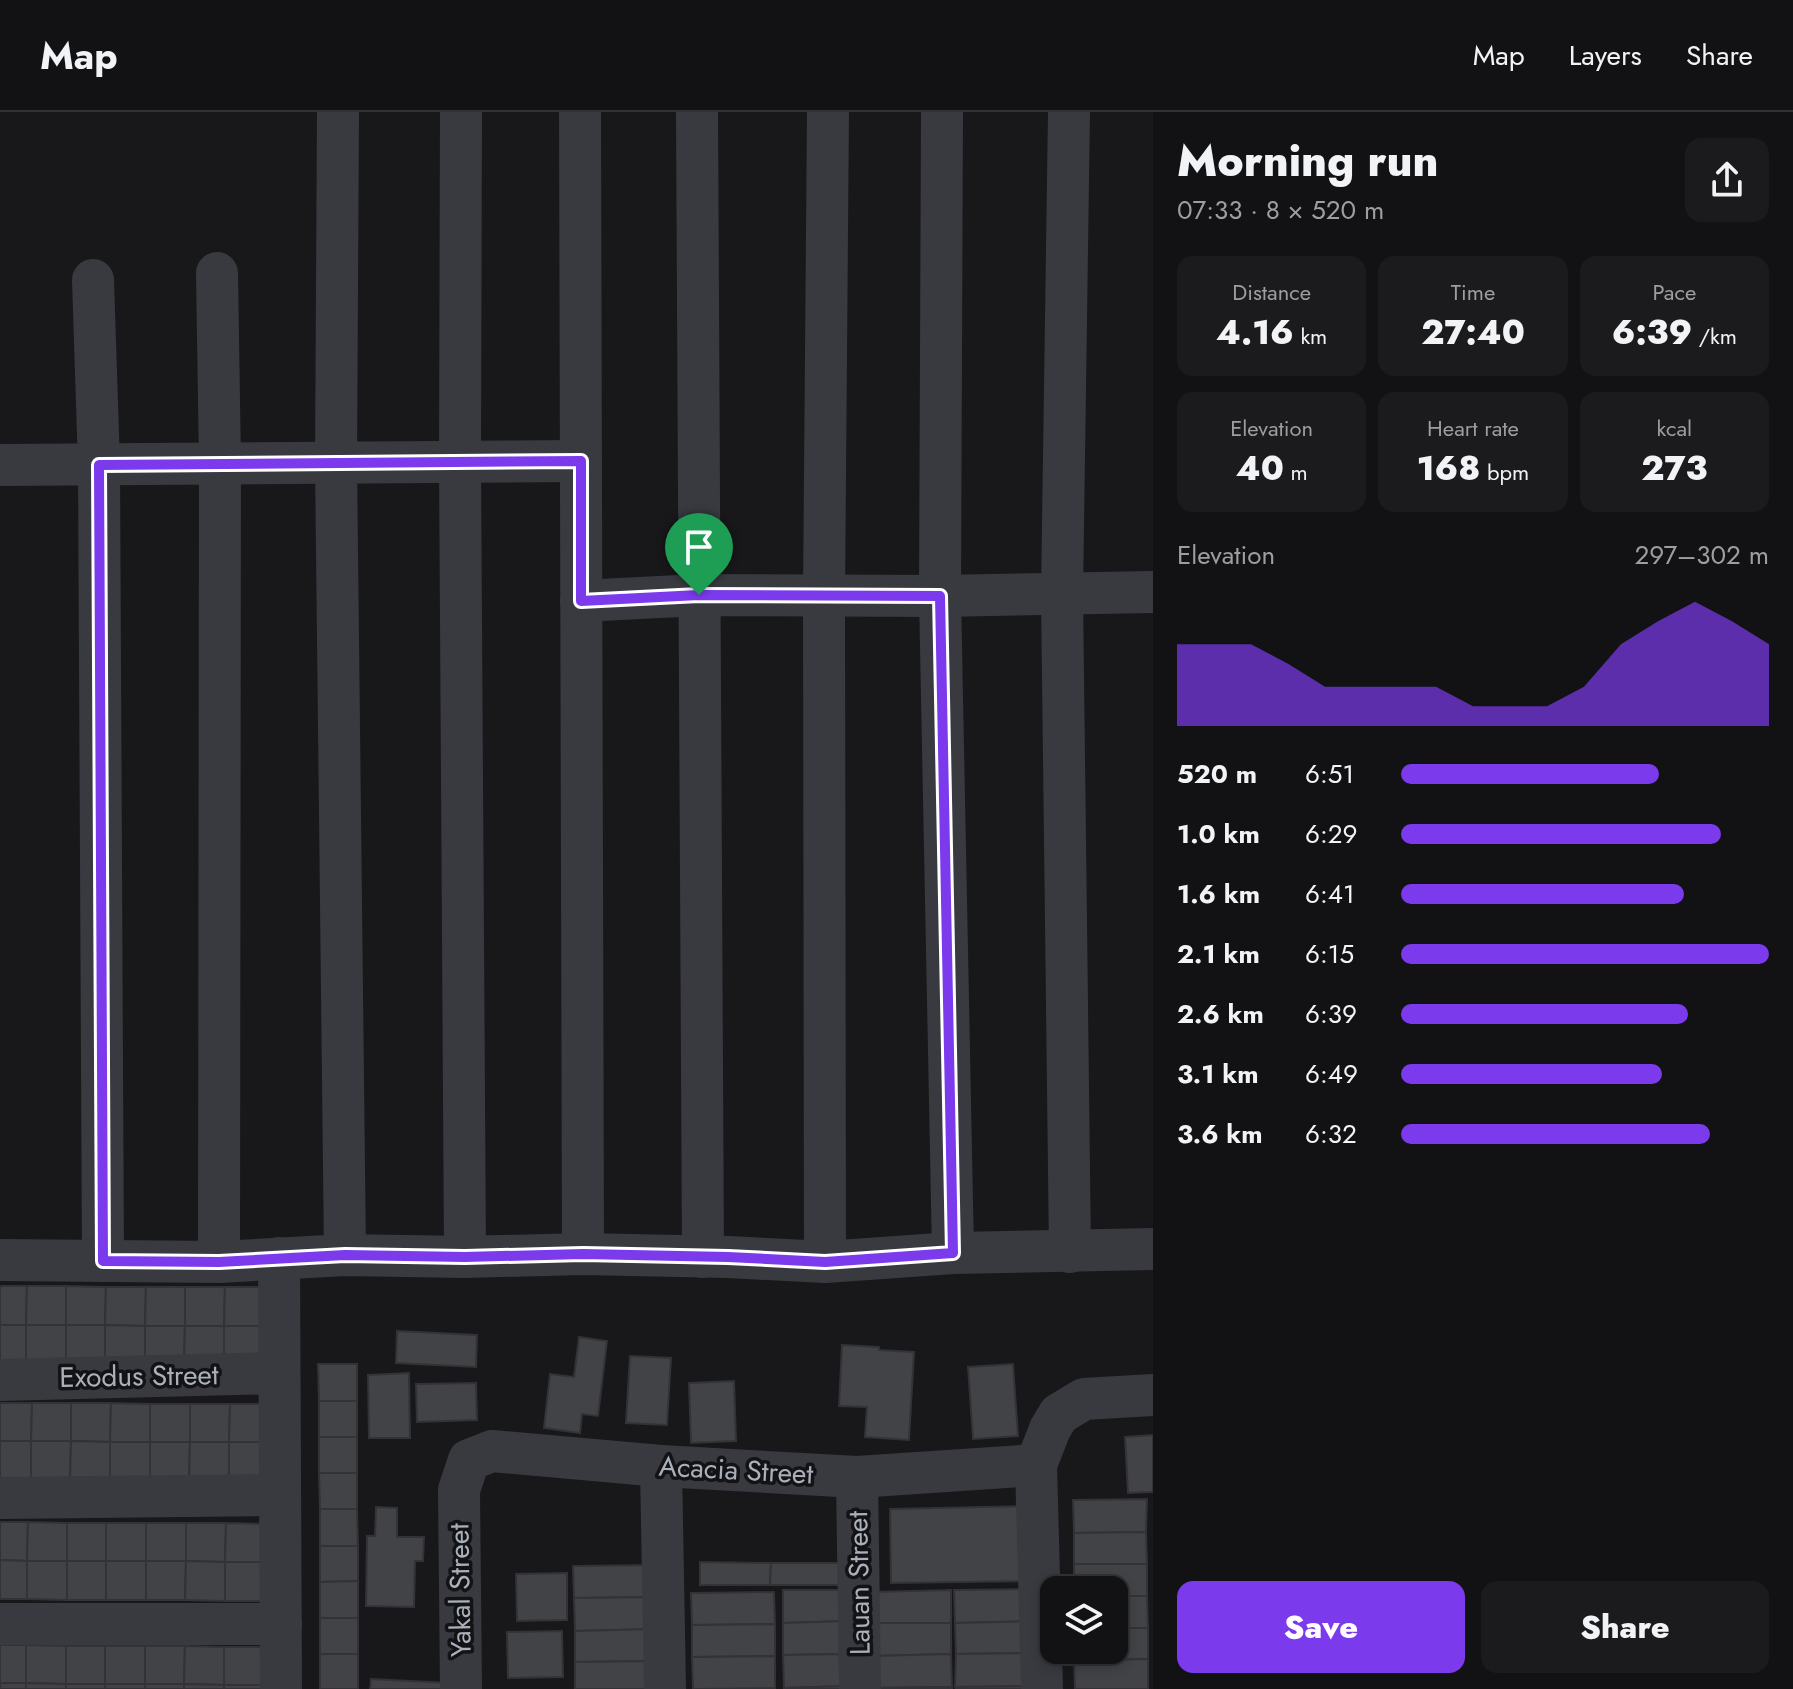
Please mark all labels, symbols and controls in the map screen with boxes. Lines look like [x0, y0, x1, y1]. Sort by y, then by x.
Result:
text: Map [40, 28, 118, 83]
text: Map [1473, 35, 1525, 76]
text: Layers [1569, 35, 1642, 76]
text: Share [1686, 35, 1753, 76]
text: Morning run [1177, 129, 1439, 193]
button: share [1685, 138, 1769, 222]
text: 07:33 · 8 × 520 m [1177, 191, 1384, 229]
text: Distance [1232, 276, 1311, 308]
text: Time [1451, 276, 1495, 308]
text: Pace [1652, 276, 1696, 308]
text: 4.16 [1216, 308, 1294, 357]
text: 27:40 [1421, 308, 1525, 357]
text: 6:39 [1612, 308, 1692, 357]
text: km [1294, 320, 1327, 352]
text: /km [1692, 320, 1737, 352]
text: Elevation [1230, 412, 1313, 444]
text: Heart rate [1427, 412, 1519, 444]
text: kcal [1657, 412, 1692, 444]
text: 40 [1236, 444, 1284, 493]
text: 168 [1417, 444, 1480, 493]
text: 273 [1641, 444, 1707, 493]
text: m [1284, 456, 1308, 488]
text: bpm [1480, 456, 1529, 488]
pin [665, 513, 733, 595]
icon: arrive [677, 525, 721, 569]
text: Elevation [1177, 536, 1275, 574]
text: 297–302 m [1634, 536, 1769, 574]
text: 520 m [1177, 755, 1257, 793]
text: 6:51 [1305, 755, 1354, 793]
text: 1.0 km [1177, 815, 1260, 853]
text: 6:29 [1305, 815, 1358, 853]
text: 1.6 km [1177, 875, 1260, 913]
text: 6:41 [1305, 875, 1355, 913]
text: 2.1 km [1177, 935, 1260, 973]
text: 6:15 [1305, 935, 1354, 973]
text: 2.6 km [1177, 995, 1264, 1033]
text: 6:39 [1305, 995, 1357, 1033]
text: 3.1 km [1177, 1055, 1258, 1093]
text: 6:49 [1305, 1055, 1358, 1093]
text: 3.6 km [1177, 1115, 1263, 1153]
text: 6:32 [1305, 1115, 1357, 1153]
street label: Exodus Street [59, 1354, 219, 1398]
street label: Acacia Street [658, 1445, 815, 1495]
street label: Lauan Street [837, 1510, 881, 1655]
street label: Yakal Street [438, 1522, 482, 1657]
map controls [1040, 1576, 1128, 1664]
button: layers [1040, 1576, 1128, 1664]
button: Save [1177, 1581, 1465, 1673]
button: Share [1481, 1581, 1769, 1673]

